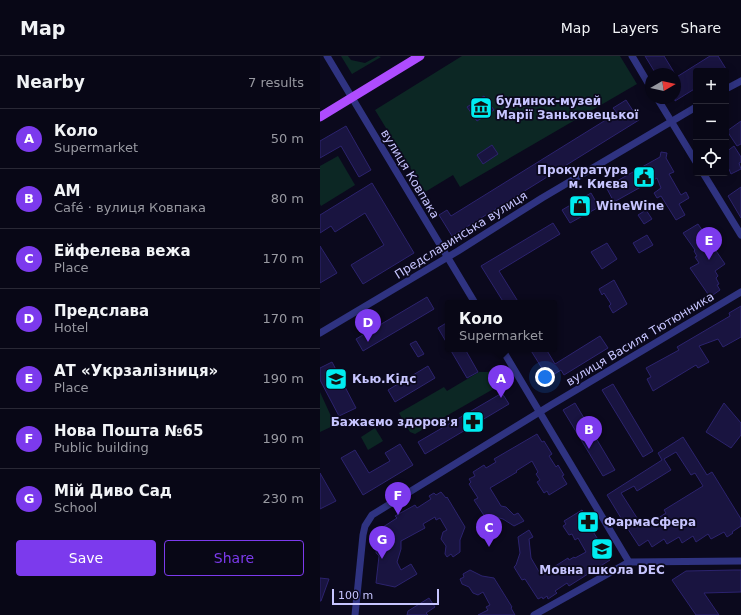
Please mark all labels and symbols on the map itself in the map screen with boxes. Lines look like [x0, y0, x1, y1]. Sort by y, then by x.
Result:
north arrow [645, 68, 681, 104]
place label: будинок-музей Марії Заньковецької [496, 94, 639, 122]
museum icon: будинок-музей Марії Заньковецької [468, 95, 494, 121]
street label: вулиця Ковпака [378, 127, 442, 221]
place label: Прокуратура м. Києва [537, 163, 628, 191]
public building icon: Прокуратура м. Києва [631, 164, 657, 190]
street label: Предславинська вулиця [392, 188, 530, 282]
shop icon: WineWine [567, 193, 593, 219]
place label: WineWine [596, 199, 664, 213]
pin: E [696, 227, 722, 260]
street label: вулиця Василя Тютюнника [563, 289, 717, 389]
pin: D [355, 309, 381, 342]
pin: A [488, 365, 514, 398]
school or university icon: Кью.Кідс [323, 366, 349, 392]
your location [535, 367, 555, 387]
place label: Кью.Кідс [352, 372, 416, 386]
pharmacy icon: Бажаємо здоров'я [460, 409, 486, 435]
place label: Бажаємо здоров'я [331, 415, 458, 429]
pin: B [576, 416, 602, 449]
pin: F [385, 482, 411, 515]
pharmacy icon: ФармаСфера [575, 509, 601, 535]
pin: C [476, 514, 502, 547]
place label: ФармаСфера [604, 515, 696, 529]
pin: G [369, 526, 395, 559]
school or university icon: Мовна школа DEC [589, 536, 615, 562]
place label: Мовна школа DEC [539, 563, 665, 577]
scale bar [332, 587, 439, 606]

